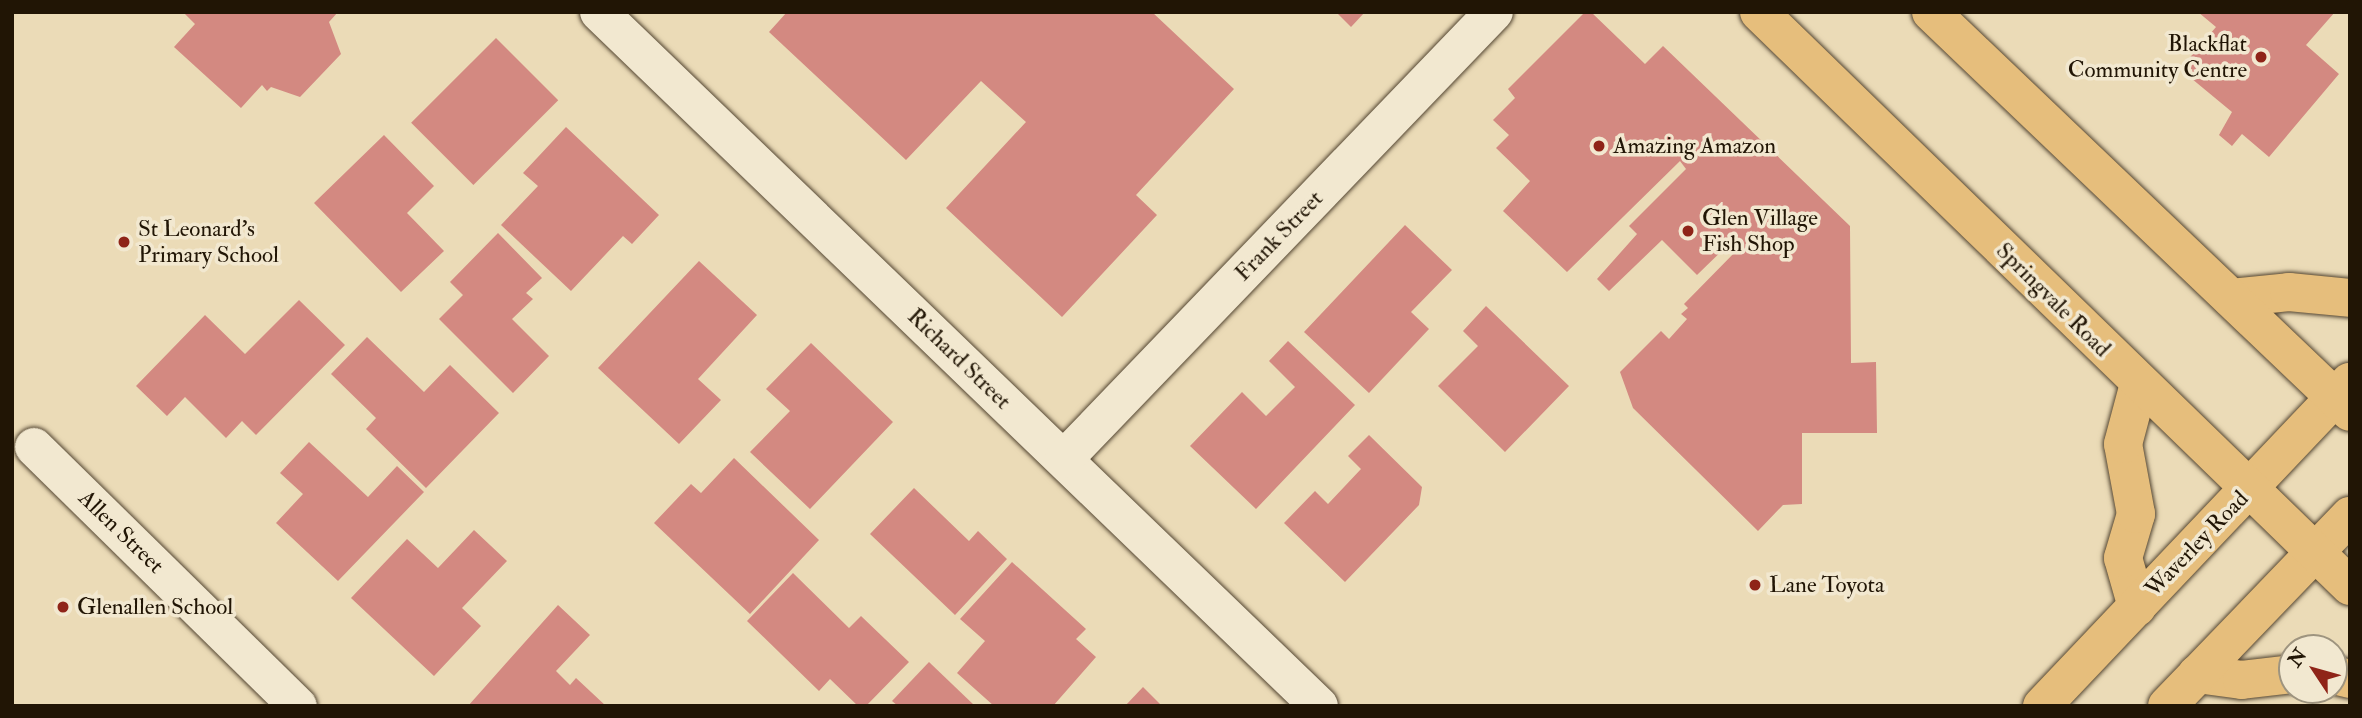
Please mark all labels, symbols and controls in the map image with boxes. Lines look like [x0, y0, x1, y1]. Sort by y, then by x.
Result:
place label: Blackflat Community Centre [2068, 30, 2247, 84]
marker: Blackflat Community Centre [2253, 49, 2269, 65]
place label: Amazing Amazon [1613, 132, 1776, 160]
marker: Amazing Amazon [1591, 138, 1607, 154]
street label: Frank Street [1229, 185, 1329, 287]
place label: Glen Village Fish Shop [1702, 204, 1818, 258]
place label: St Leonard's Primary School [138, 215, 279, 269]
marker: Glen Village Fish Shop [1680, 223, 1696, 239]
marker: St Leonard's Primary School [116, 234, 132, 250]
street label: Springvale Road [1990, 237, 2116, 363]
street label: Richard Street [901, 303, 1017, 415]
street label: Allen Street [73, 485, 169, 579]
street label: Waverley Road [2140, 485, 2254, 603]
place label: Lane Toyota [1769, 571, 1884, 599]
marker: Lane Toyota [1747, 577, 1763, 593]
place label: Glenallen School [77, 593, 233, 621]
marker: Glenallen School [55, 599, 71, 615]
north arrow [2278, 634, 2348, 704]
text: N [2283, 644, 2312, 672]

